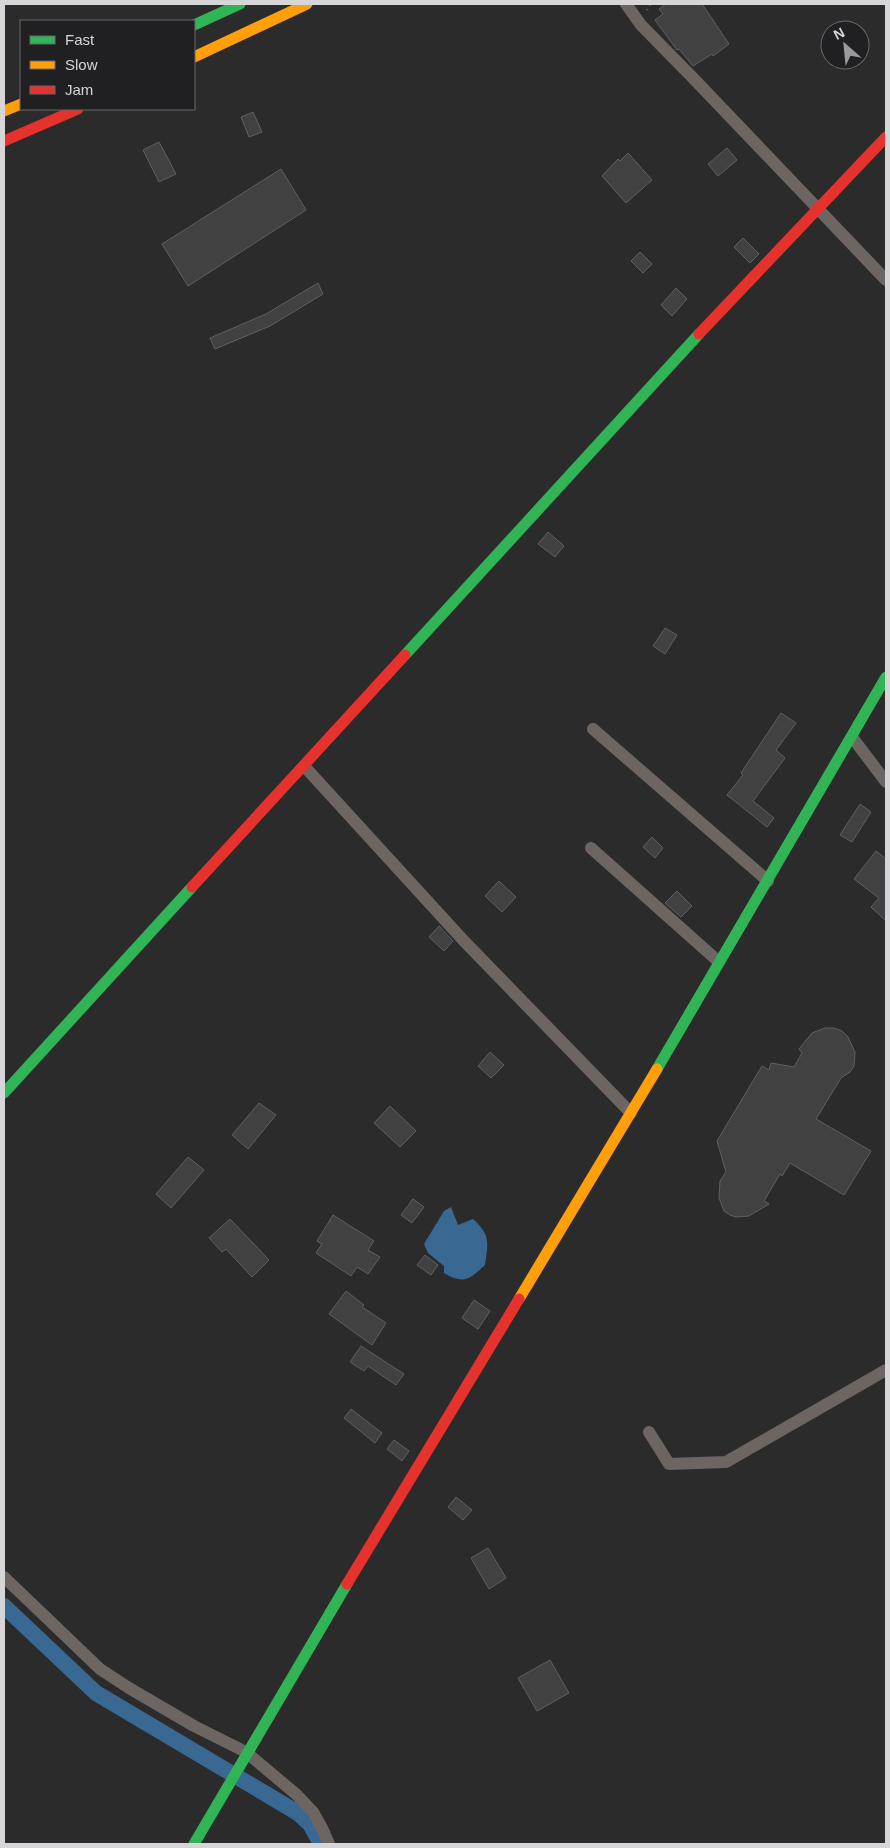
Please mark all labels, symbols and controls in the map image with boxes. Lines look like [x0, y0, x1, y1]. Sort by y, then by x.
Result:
legend [20, 20, 195, 110]
north arrow [820, 20, 870, 70]
text: N [831, 24, 847, 43]
text: Fast [65, 31, 95, 48]
text: Slow [65, 56, 98, 73]
text: Jam [65, 81, 93, 98]

